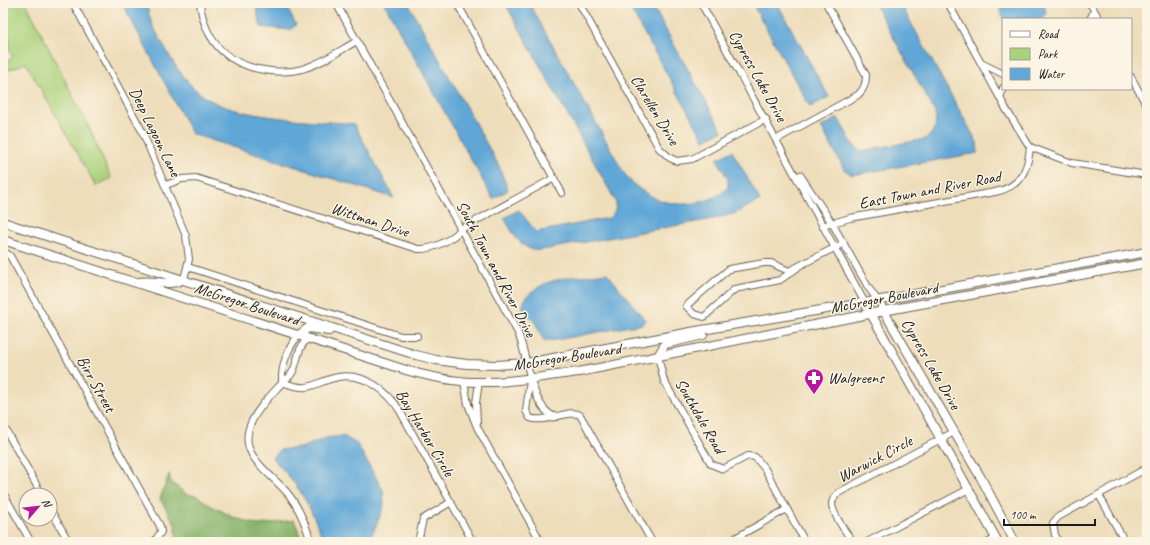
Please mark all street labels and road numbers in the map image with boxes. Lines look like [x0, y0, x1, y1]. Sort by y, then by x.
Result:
street label: Cypress Lake Drive [725, 27, 792, 127]
street label: Clarellen Drive [626, 71, 685, 150]
street label: Deep Lagoon Lane [125, 84, 186, 182]
street label: East Town and River Road [858, 166, 1005, 214]
street label: Wittman Drive [329, 198, 413, 243]
street label: South Town and River Drive [452, 198, 541, 342]
street label: McGregor Boulevard [829, 277, 942, 318]
street label: McGregor Boulevard [192, 278, 304, 331]
street label: Cypress Lake Drive [897, 315, 966, 415]
street label: McGregor Boulevard [512, 338, 625, 375]
street label: Birr Street [72, 352, 120, 417]
street label: Southdale Road [671, 375, 731, 459]
street label: Bay Harbor Circle [391, 386, 460, 482]
street label: Warwick Circle [834, 430, 917, 487]

